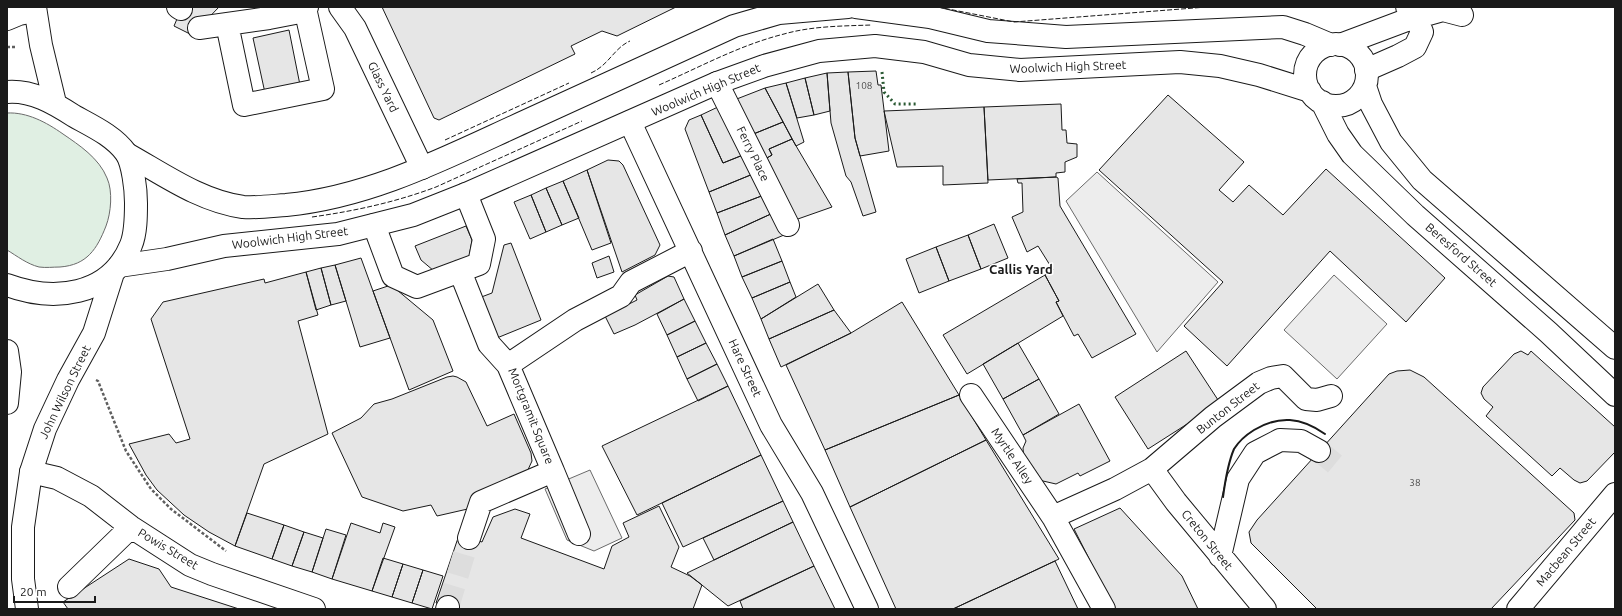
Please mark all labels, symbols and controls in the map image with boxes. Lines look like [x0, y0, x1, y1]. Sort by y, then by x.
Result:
street label: Woolwich High Street [1009, 58, 1127, 75]
street label: Glass Yard [366, 59, 401, 114]
street label: Woolwich High Street [650, 61, 762, 118]
house number: 108 [856, 80, 873, 91]
street label: Ferry Place [735, 124, 772, 183]
street label: Beresford Street [1423, 220, 1500, 289]
street label: Woolwich High Street [231, 224, 349, 251]
district label: Callis Yard [989, 262, 1053, 276]
street label: Hare Street [726, 337, 765, 399]
street label: John Wilson Street [36, 343, 93, 441]
street label: Mortgramit Square [506, 366, 557, 466]
street label: Bunton Street [1194, 379, 1262, 436]
street label: Myrtle Alley [989, 425, 1036, 486]
house number: 38 [1409, 477, 1421, 488]
street label: Creton Street [1179, 507, 1236, 572]
street label: Macbean Street [1533, 515, 1598, 588]
street label: Powis Street [136, 526, 201, 572]
scale bar [14, 578, 95, 604]
text: 20 m [20, 585, 47, 598]

